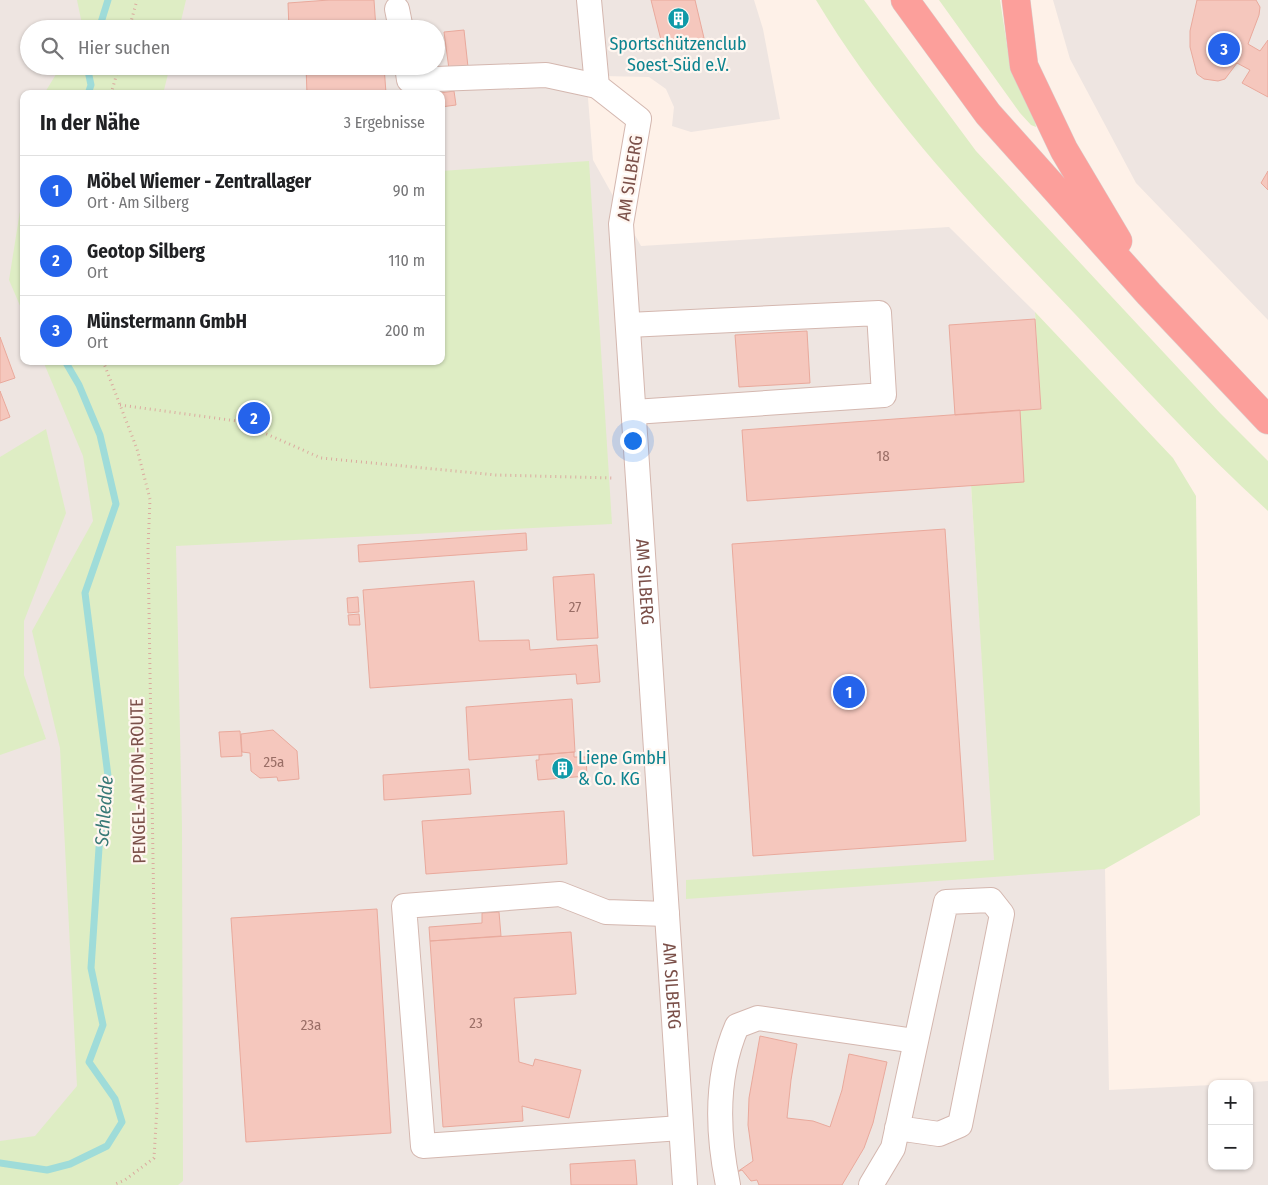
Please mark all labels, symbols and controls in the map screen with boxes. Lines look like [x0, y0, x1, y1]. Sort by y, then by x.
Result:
building icon: Sportschützenclub Soest-Süd e.V. [666, 7, 690, 31]
search box [20, 20, 445, 75]
pin: 3 [1208, 30, 1240, 68]
place label: Sportschützenclub Soest-Süd e.V. [609, 33, 747, 76]
icon: search [38, 34, 66, 62]
text: Hier suchen [78, 36, 170, 59]
text: In der Nähe [40, 110, 140, 136]
text: 3 Ergebnisse [344, 113, 425, 132]
street label: AM SILBERG [612, 134, 648, 222]
text: Möbel Wiemer - Zentrallager [87, 170, 311, 193]
text: 1 [53, 181, 59, 200]
text: 90 m [393, 181, 425, 200]
text: Ort · Am Silberg [87, 193, 189, 212]
text: Geotop Silberg [87, 240, 205, 263]
text: 2 [52, 251, 60, 270]
text: 110 m [388, 251, 425, 270]
text: Ort [87, 263, 108, 282]
text: Münstermann GmbH [87, 310, 247, 333]
text: 3 [52, 321, 60, 340]
text: 200 m [385, 321, 425, 340]
text: Ort [87, 333, 108, 352]
pin: 2 [238, 399, 270, 437]
your location [620, 428, 646, 454]
house number: 18 [876, 447, 890, 465]
street label: AM SILBERG [631, 538, 659, 626]
house number: 27 [569, 598, 581, 616]
pin: 1 [833, 673, 865, 711]
street label: PENGEL-ANTON-ROUTE [126, 698, 150, 864]
place label: Liepe GmbH & Co. KG [578, 747, 667, 790]
house number: 25a [264, 753, 284, 771]
building icon: Liepe GmbH & Co. KG [550, 756, 574, 780]
water label: Schledde [90, 775, 118, 848]
street label: AM SILBERG [658, 942, 686, 1030]
house number: 23 [469, 1014, 483, 1032]
house number: 23a [301, 1016, 321, 1034]
map controls [1208, 1080, 1253, 1170]
button: + [1208, 1080, 1253, 1125]
button: − [1208, 1125, 1253, 1170]

